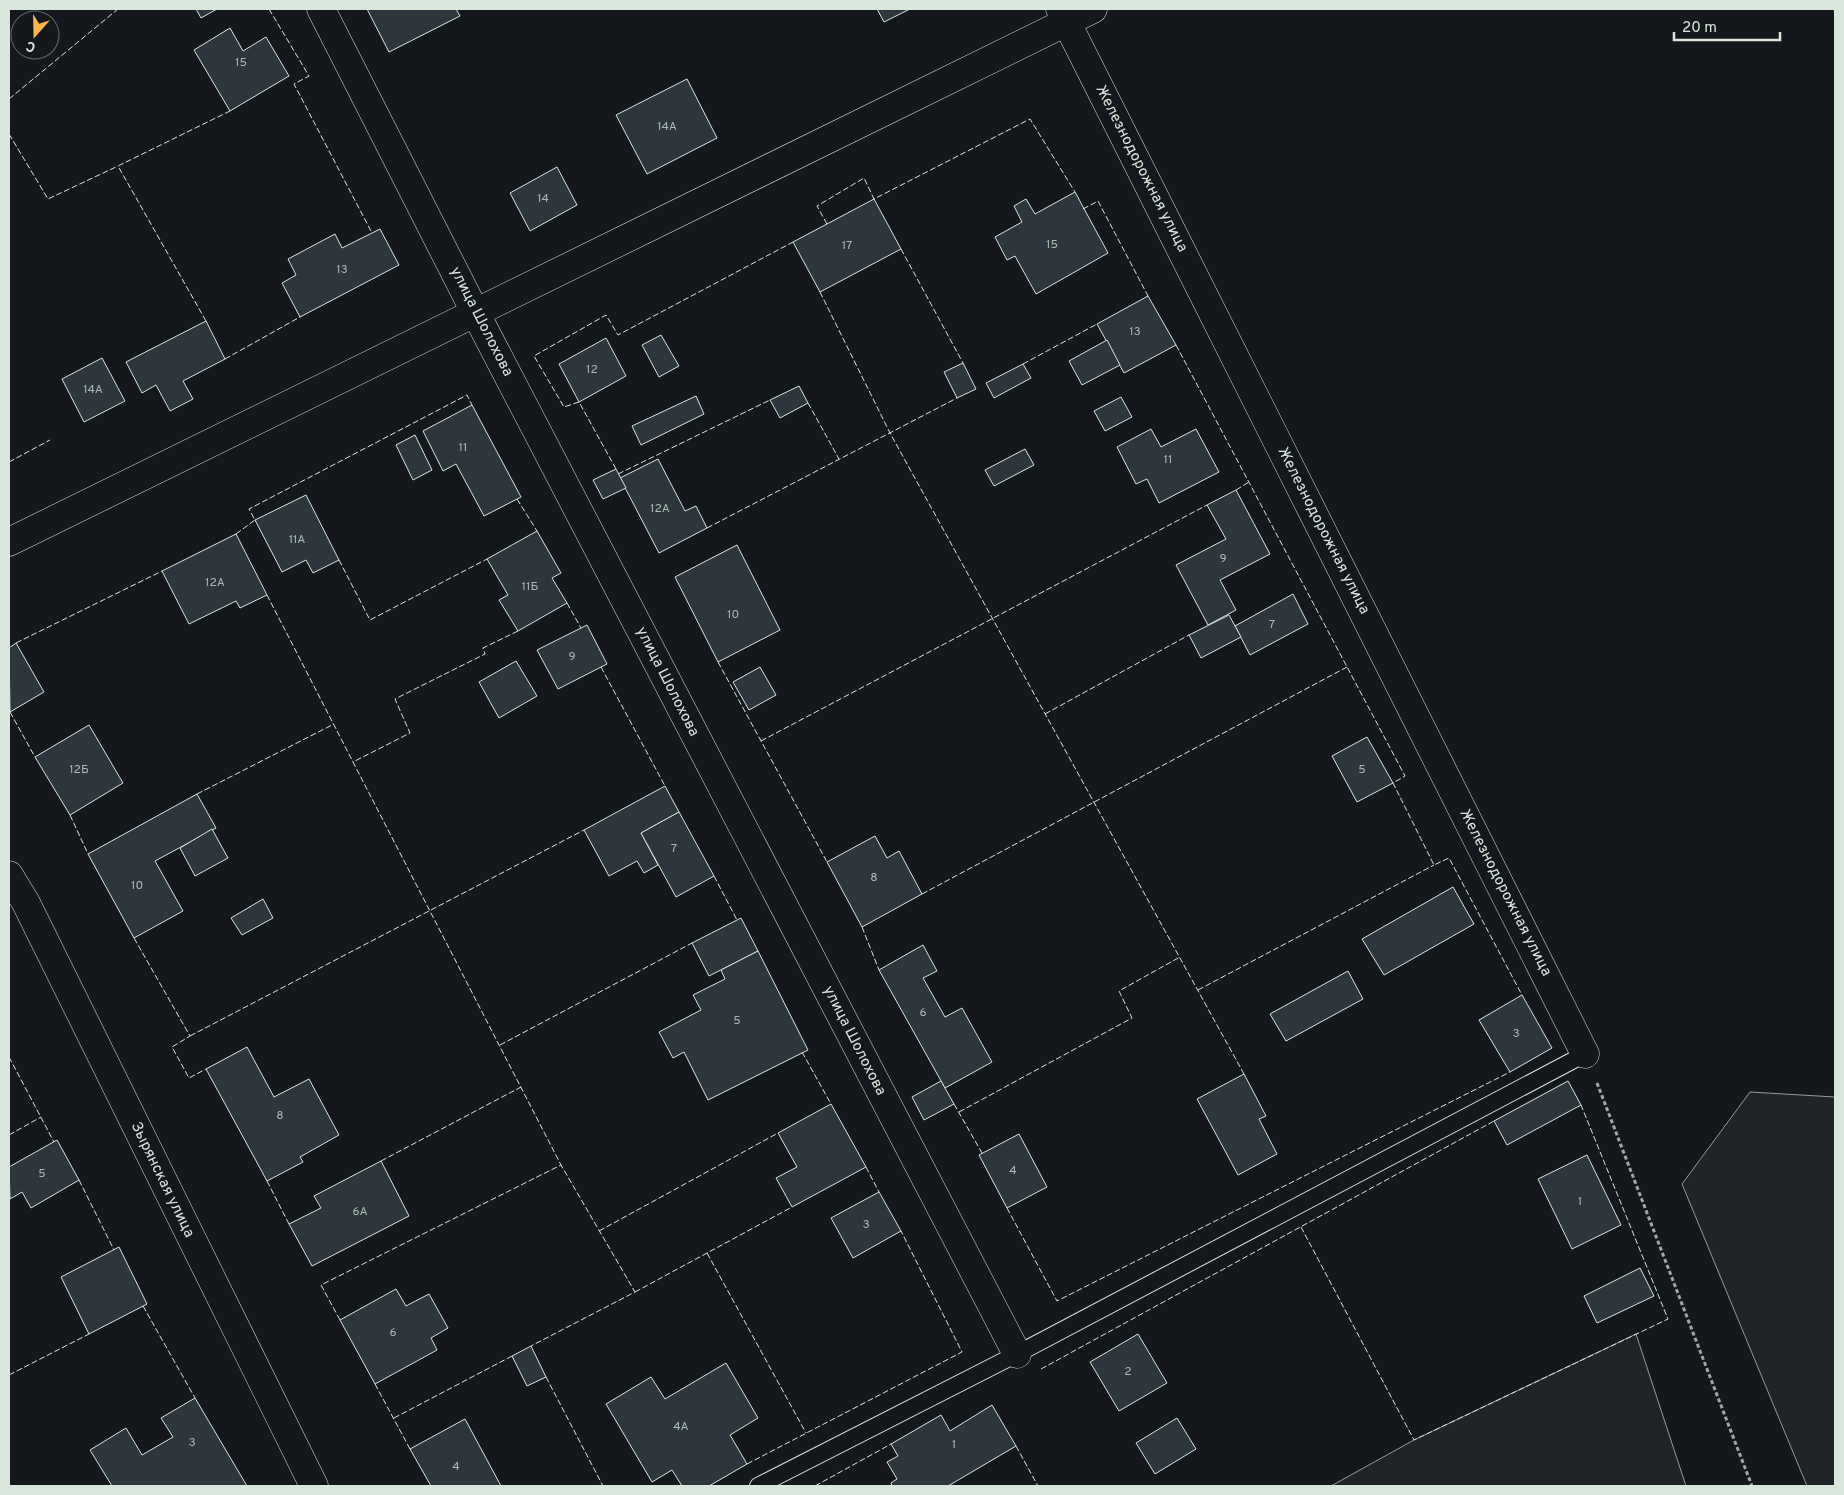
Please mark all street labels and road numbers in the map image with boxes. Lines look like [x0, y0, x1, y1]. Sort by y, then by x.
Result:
street label: Железнодорожная улица [1091, 82, 1191, 256]
street label: улица Шолохова [445, 264, 517, 380]
street label: Железнодорожная улица [1273, 444, 1373, 618]
street label: улица Шолохова [631, 624, 703, 740]
street label: Железнодорожная улица [1455, 806, 1555, 980]
street label: улица Шолохова [818, 983, 890, 1099]
street label: Зырянская улица [126, 1119, 198, 1241]

